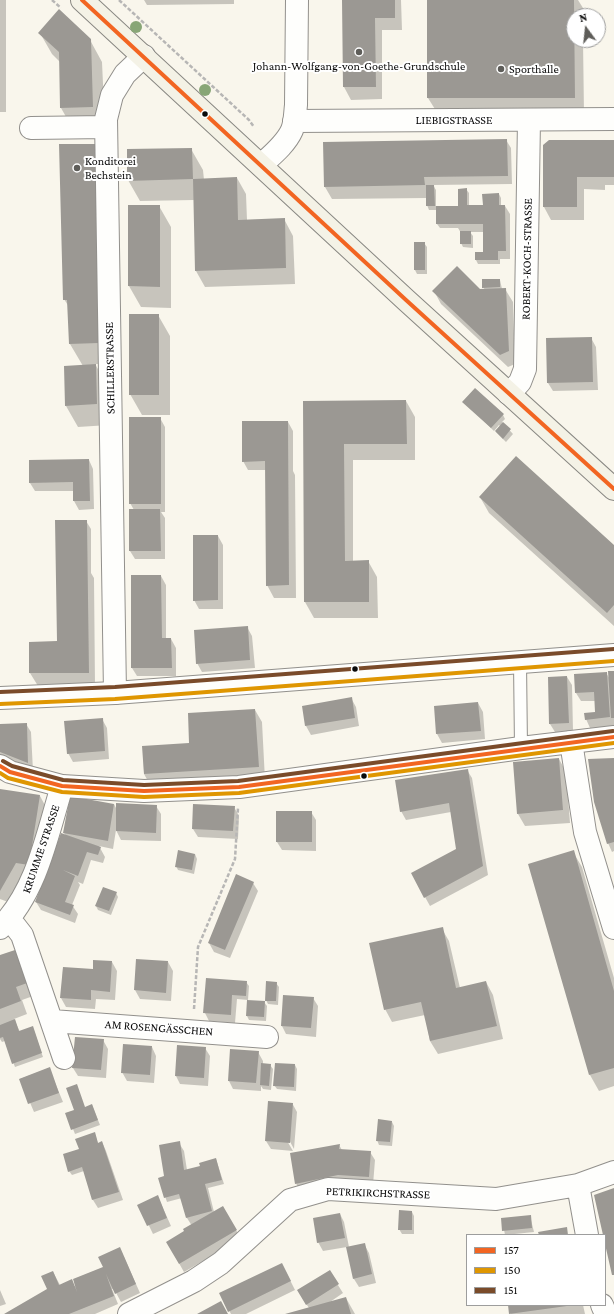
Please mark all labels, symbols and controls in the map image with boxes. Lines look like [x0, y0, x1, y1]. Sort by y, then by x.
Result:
north arrow [566, 8, 606, 48]
text: N [578, 11, 588, 24]
marker: Johann-Wolfgang-von-Goethe-Grundschule [354, 47, 364, 57]
place label: Johann-Wolfgang-von-Goethe-Grundschule [253, 59, 465, 73]
place label: Sporthalle [509, 62, 559, 76]
marker: Sporthalle [496, 64, 506, 74]
unlabelled marker [200, 109, 210, 119]
street label: LIEBIGSTRASSE [416, 113, 492, 127]
place label: Konditorei Bechstein [85, 154, 136, 182]
marker: Konditorei Bechstein [72, 163, 82, 173]
street label: ROBERT-KOCH-STRASSE [519, 198, 535, 320]
street label: SCHILLERSTRASSE [102, 322, 118, 414]
unlabelled marker [350, 664, 360, 674]
unlabelled marker [359, 771, 369, 781]
street label: KRUMME STRASSE [19, 803, 63, 895]
street label: AM ROSENGÄSSCHEN [104, 1017, 214, 1039]
street label: PETRIKIRCHSTRASSE [326, 1184, 430, 1202]
legend [466, 1234, 606, 1306]
text: 157 [504, 1243, 519, 1257]
text: 150 [504, 1263, 520, 1277]
text: 151 [504, 1283, 518, 1297]

